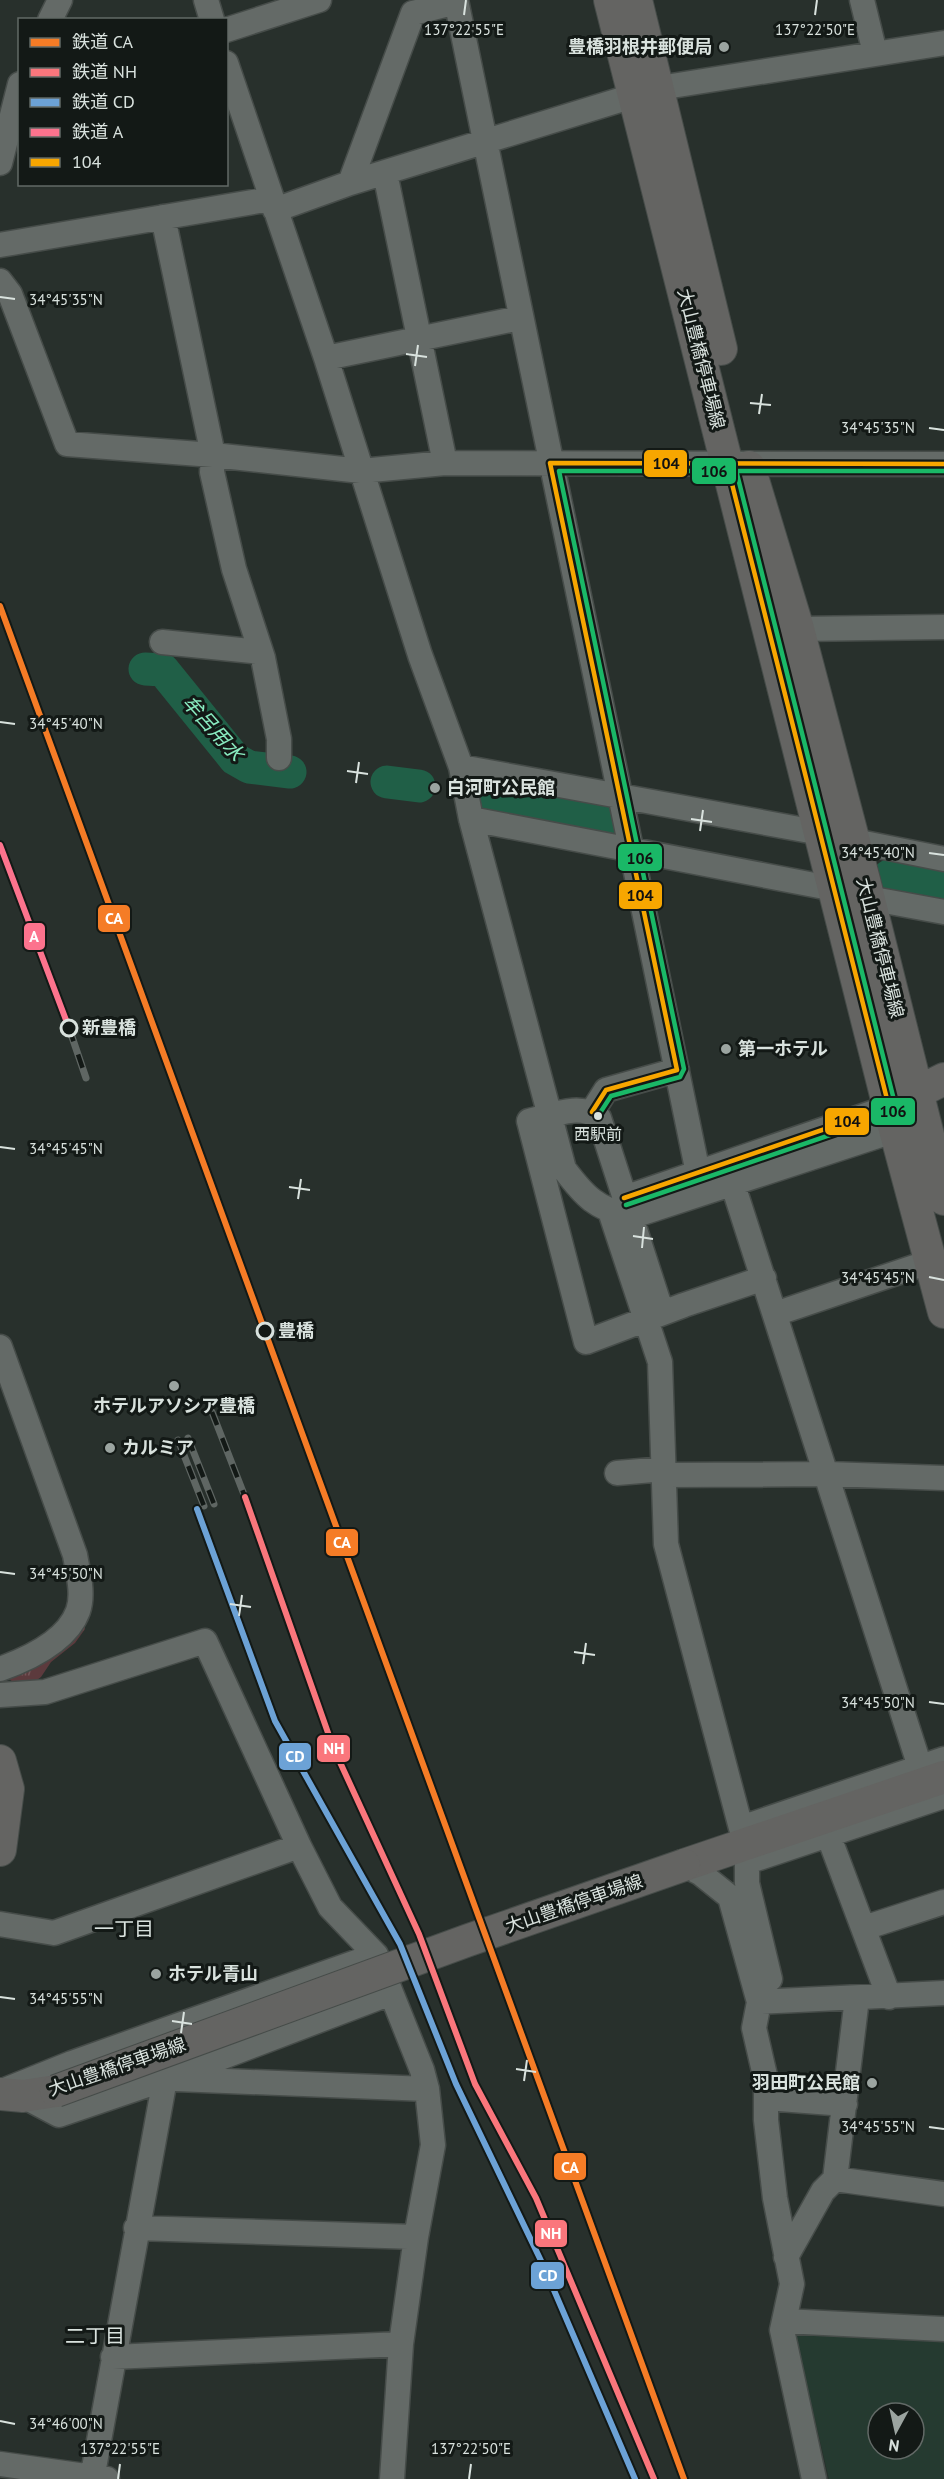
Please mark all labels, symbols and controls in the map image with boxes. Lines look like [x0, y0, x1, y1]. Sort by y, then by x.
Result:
legend [18, 18, 228, 186]
text: 137°22'55"E [424, 20, 504, 39]
text: 137°22'50"E [775, 20, 855, 39]
text: 鉄道 CA [72, 30, 134, 53]
place label: 豊橋羽根井郵便局 [568, 35, 712, 58]
marker: 豊橋羽根井郵便局 [717, 40, 731, 54]
text: 鉄道 NH [72, 60, 137, 83]
text: 鉄道 CD [72, 90, 135, 113]
text: 鉄道 A [72, 120, 124, 143]
text: 104 [72, 150, 102, 173]
street label: 大山豊橋停車場線 [673, 286, 730, 432]
text: 34°45'35"N [29, 290, 103, 309]
text: 34°45'35"N [841, 418, 915, 437]
line badge: 104 [643, 449, 688, 478]
text: 104 [652, 453, 680, 473]
line badge: 106 [691, 457, 737, 485]
text: 106 [700, 461, 728, 481]
water label: 牟呂用水 [177, 690, 251, 768]
text: 34°45'40"N [29, 714, 103, 733]
place label: 白河町公民館 [447, 776, 555, 799]
marker: 白河町公民館 [428, 781, 442, 795]
line badge: 106 [617, 843, 663, 872]
text: 34°45'40"N [841, 843, 915, 862]
text: 106 [626, 848, 654, 868]
street label: 大山豊橋停車場線 [852, 875, 909, 1021]
line badge: 104 [618, 881, 663, 910]
text: 104 [626, 885, 654, 905]
line badge: CA [97, 904, 131, 933]
text: CA [105, 908, 123, 928]
line badge: A [23, 922, 46, 951]
text: A [29, 926, 39, 946]
place label: 新豊橋 [82, 1016, 136, 1039]
marker: 新豊橋 [60, 1019, 78, 1037]
place label: 第一ホテル [738, 1037, 828, 1060]
marker: 第一ホテル [719, 1042, 733, 1056]
line badge: 106 [870, 1097, 916, 1126]
text: 106 [879, 1101, 907, 1121]
line badge: 104 [824, 1107, 870, 1136]
marker: 西駅前 [592, 1110, 604, 1122]
text: 104 [833, 1111, 861, 1131]
place label: 西駅前 [574, 1124, 622, 1144]
text: 34°45'45"N [29, 1139, 103, 1158]
text: 34°45'45"N [841, 1268, 915, 1287]
place label: 豊橋 [278, 1319, 314, 1342]
marker: 豊橋 [256, 1322, 274, 1340]
marker: ホテルアソシア豊橋 [167, 1379, 181, 1393]
place label: ホテルアソシア豊橋 [93, 1394, 255, 1417]
place label: カルミア [122, 1436, 194, 1459]
marker: カルミア [103, 1441, 117, 1455]
line badge: CA [325, 1528, 359, 1557]
text: CA [333, 1532, 351, 1552]
text: 34°45'50"N [29, 1564, 103, 1583]
text: 34°45'50"N [841, 1693, 915, 1712]
line badge: NH [316, 1734, 351, 1763]
text: NH [324, 1738, 344, 1758]
line badge: CD [278, 1742, 312, 1771]
text: CD [285, 1746, 305, 1766]
street label: 大山豊橋停車場線 [502, 1869, 646, 1938]
district label: 一丁目 [94, 1916, 154, 1942]
place label: ホテル青山 [168, 1962, 258, 1985]
marker: ホテル青山 [149, 1967, 163, 1981]
text: 34°45'55"N [29, 1989, 103, 2008]
street label: 大山豊橋停車場線 [45, 2032, 189, 2101]
place label: 羽田町公民館 [752, 2071, 860, 2094]
marker: 羽田町公民館 [865, 2076, 879, 2090]
text: 34°45'55"N [841, 2117, 915, 2136]
line badge: CA [553, 2152, 587, 2181]
text: CA [561, 2157, 579, 2177]
line badge: NH [534, 2219, 568, 2248]
text: NH [541, 2223, 561, 2243]
line badge: CD [530, 2261, 565, 2290]
text: CD [538, 2265, 558, 2285]
district label: 二丁目 [65, 2323, 125, 2349]
north arrow [866, 2401, 926, 2461]
text: 34°46'00"N [29, 2414, 103, 2433]
text: N [887, 2435, 901, 2456]
text: 137°22'55"E [80, 2439, 160, 2458]
text: 137°22'50"E [431, 2439, 511, 2458]

